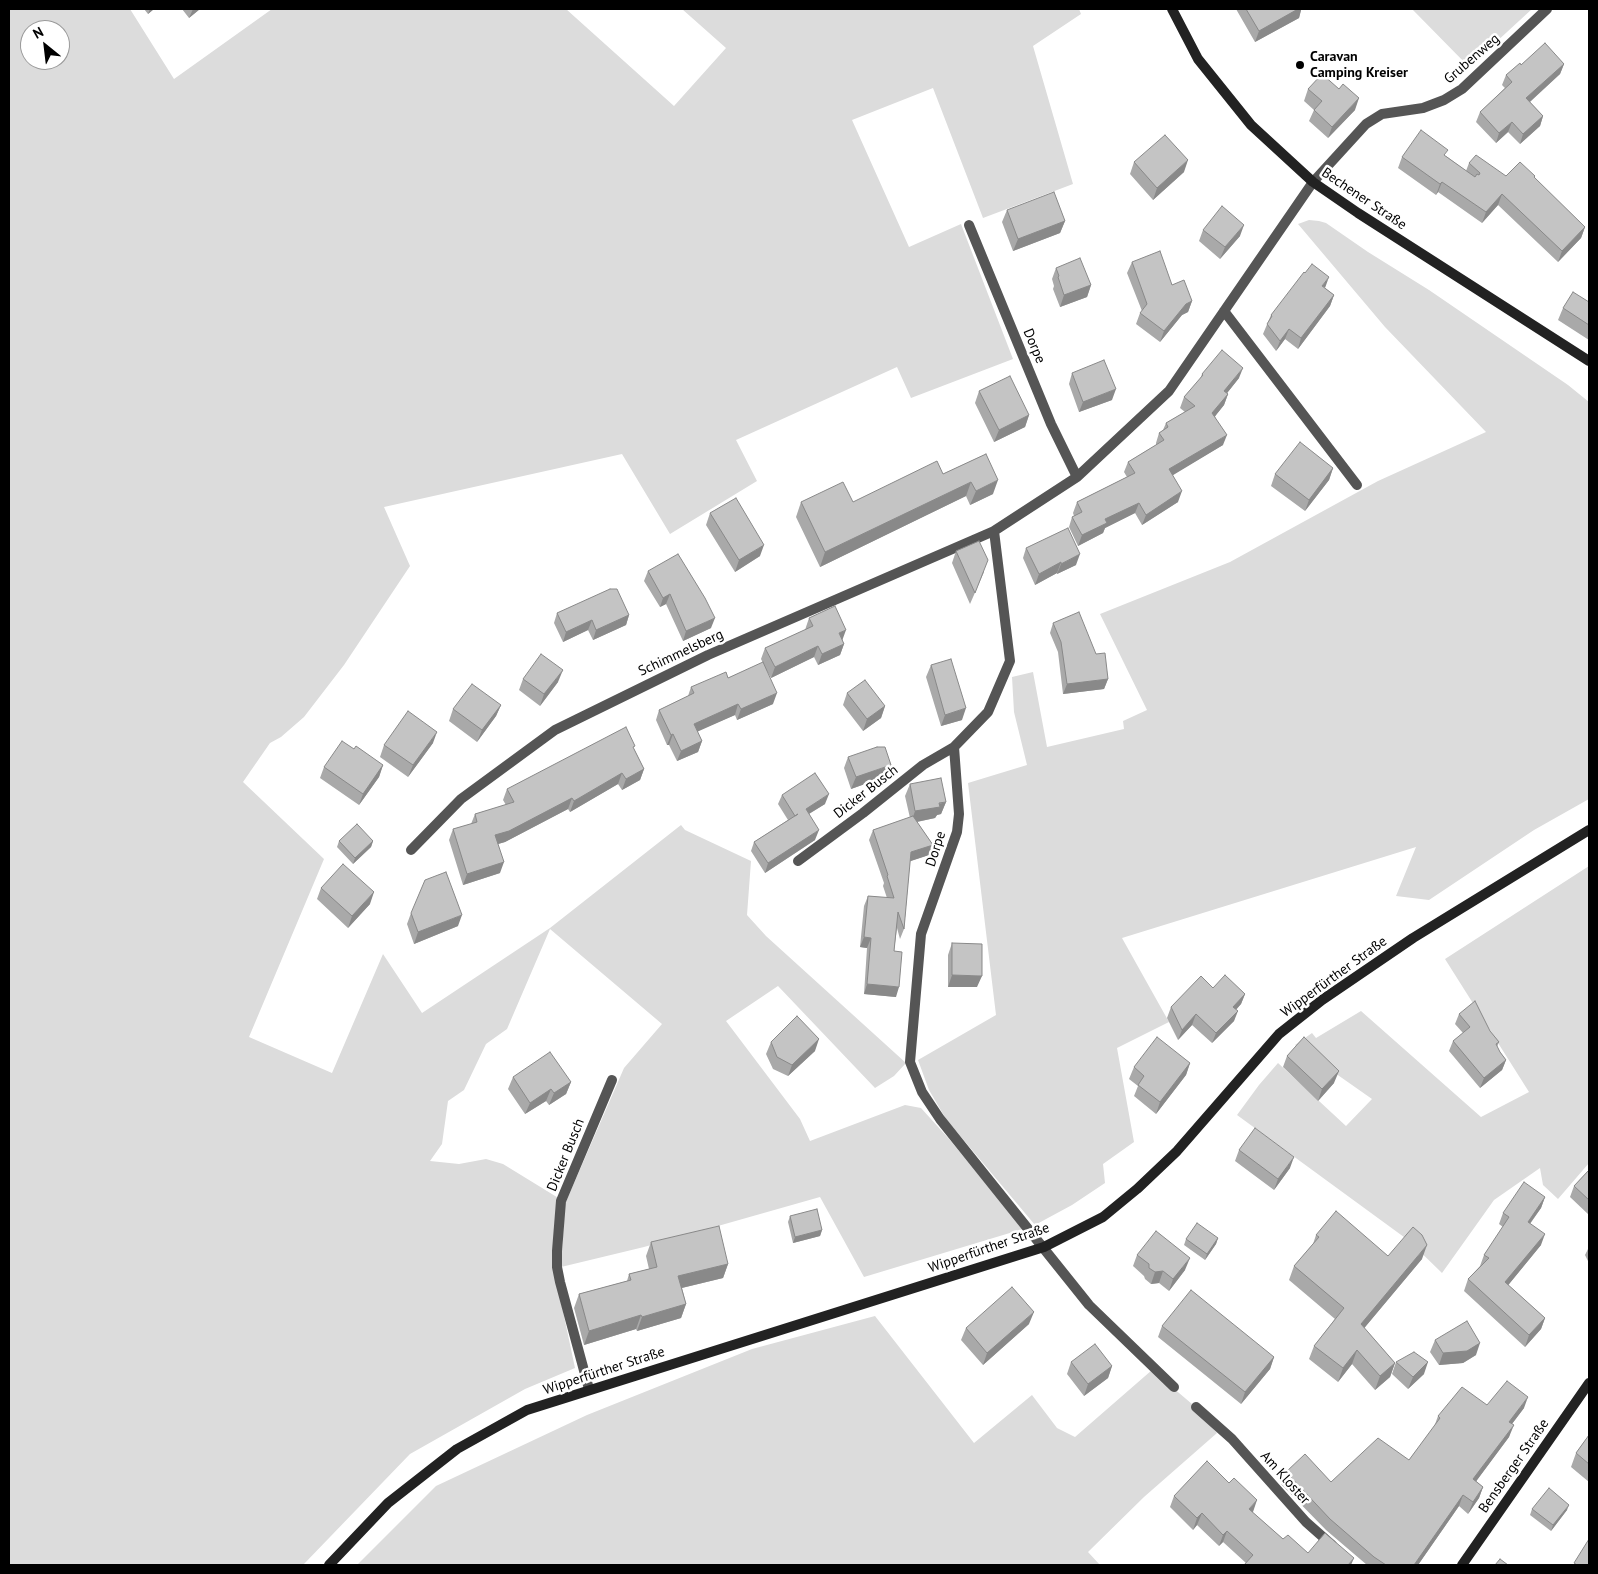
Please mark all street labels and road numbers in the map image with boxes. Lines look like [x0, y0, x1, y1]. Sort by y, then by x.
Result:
street label: Grubenweg [1441, 30, 1503, 88]
street label: Bechener Straße [1318, 164, 1410, 234]
street label: Dorpe [1019, 326, 1049, 366]
street label: Schimmelsberg [636, 626, 726, 680]
street label: Dicker Busch [831, 762, 901, 822]
street label: Dorpe [922, 829, 950, 869]
street label: Wipperfürther Straße [1278, 933, 1390, 1021]
street label: Dicker Busch [544, 1116, 588, 1194]
street label: Wipperfürther Straße [926, 1219, 1052, 1277]
street label: Wipperfürther Straße [541, 1343, 667, 1399]
street label: Bensberger Straße [1475, 1416, 1553, 1516]
street label: Am Kloster [1257, 1448, 1313, 1508]

